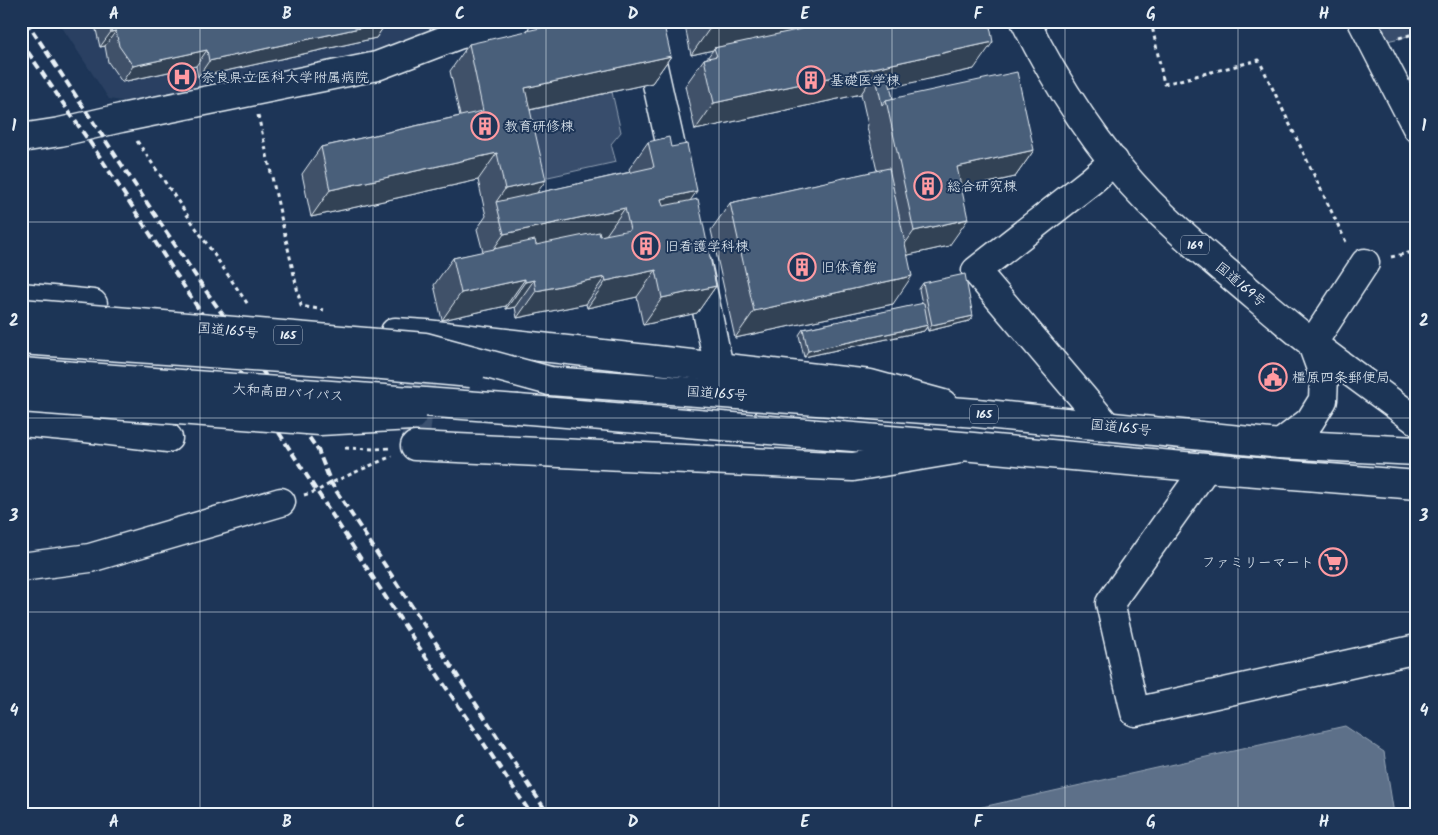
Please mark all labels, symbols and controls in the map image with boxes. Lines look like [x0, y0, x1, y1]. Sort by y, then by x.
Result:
text: A [109, 2, 119, 27]
text: B [282, 2, 292, 27]
text: C [455, 2, 465, 27]
text: D [628, 2, 639, 27]
text: E [801, 2, 811, 27]
text: F [974, 2, 984, 27]
text: G [1146, 2, 1156, 27]
text: H [1319, 2, 1329, 27]
hospital icon: 奈良県立医科大学附属病院 [167, 62, 197, 92]
building icon: 基礎医学棟 [796, 65, 826, 95]
place label: 奈良県立医科大学附属病院 [201, 67, 369, 89]
place label: 基礎医学棟 [830, 70, 901, 92]
building icon: 教育研修棟 [470, 111, 500, 141]
text: 1 [12, 114, 17, 139]
text: 1 [1422, 114, 1427, 139]
place label: 教育研修棟 [504, 116, 575, 138]
building icon: 総合研究棟 [913, 171, 943, 201]
place label: 総合研究棟 [947, 176, 1018, 198]
building icon: 旧看護学科棟 [631, 231, 661, 261]
place label: 旧看護学科棟 [665, 236, 750, 258]
road number: 169 [1181, 236, 1209, 254]
building icon: 旧体育館 [787, 252, 817, 282]
place label: 旧体育館 [821, 257, 877, 279]
street label: 国道169号 [1210, 257, 1271, 313]
text: 2 [9, 309, 19, 334]
text: 2 [1419, 309, 1429, 334]
street label: 国道165号 [196, 317, 260, 345]
road number: 165 [274, 326, 302, 344]
public building icon: 橿原四条郵便局 [1258, 362, 1288, 392]
place label: 橿原四条郵便局 [1292, 367, 1390, 389]
street label: 大和高田バイパス [231, 378, 344, 408]
street label: 国道165号 [685, 381, 748, 407]
road number: 165 [970, 404, 998, 424]
street label: 国道165号 [1089, 414, 1153, 442]
text: 3 [9, 504, 19, 529]
text: 3 [1419, 504, 1429, 529]
supermarket icon: ファミリーマート [1318, 547, 1348, 577]
place label: ファミリーマート [1202, 552, 1314, 574]
text: 4 [10, 699, 19, 724]
text: 4 [1420, 699, 1429, 724]
text: A [109, 810, 119, 835]
text: B [282, 810, 292, 835]
text: C [455, 810, 465, 835]
text: D [628, 810, 639, 835]
text: E [801, 810, 811, 835]
text: F [974, 810, 984, 835]
text: G [1146, 810, 1156, 835]
text: H [1319, 810, 1329, 835]

